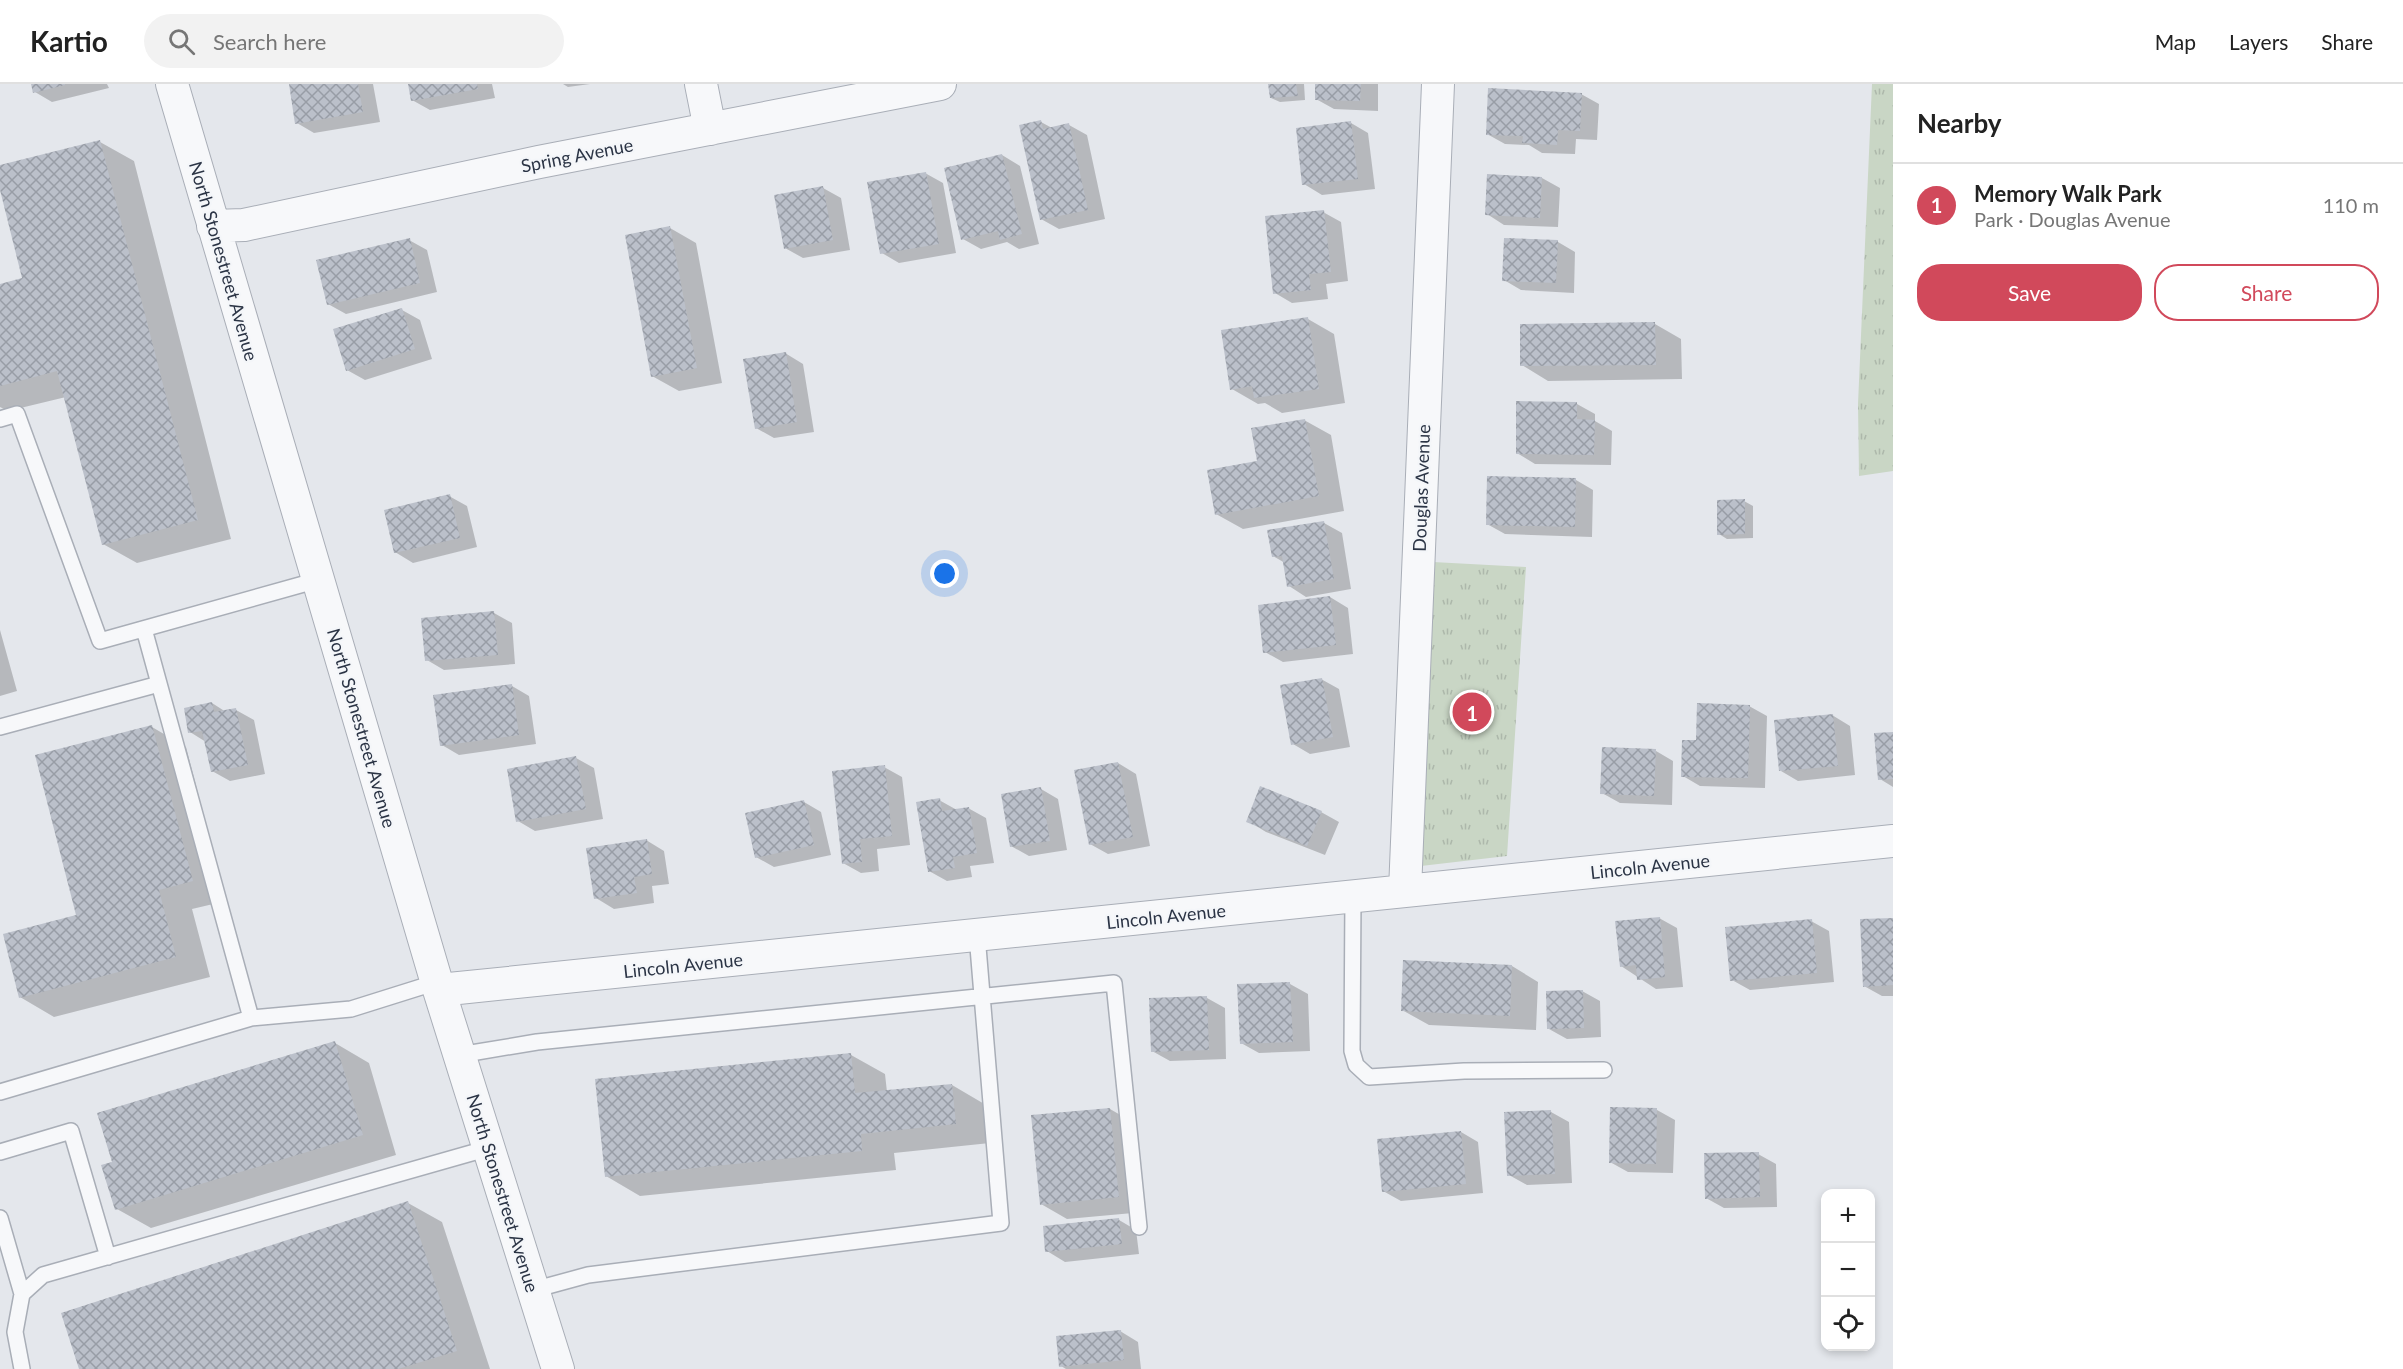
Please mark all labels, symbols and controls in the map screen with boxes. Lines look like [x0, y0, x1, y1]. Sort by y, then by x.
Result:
search box [144, 14, 564, 68]
text: Kartio [30, 24, 108, 58]
icon: search [165, 25, 198, 58]
text: Search here [213, 28, 326, 55]
text: Map [2155, 29, 2196, 54]
text: Layers [2229, 29, 2288, 54]
text: Share [2321, 29, 2373, 54]
text: Nearby [1917, 107, 2002, 139]
street label: Spring Avenue [519, 133, 635, 177]
street label: North Stonestreet Avenue [185, 159, 263, 363]
text: Memory Walk Park [1974, 180, 2162, 207]
text: 1 [1931, 193, 1942, 217]
text: 110 m [2323, 193, 2379, 217]
text: Park · Douglas Avenue [1974, 207, 2170, 231]
button: Save [1917, 264, 2142, 321]
button: Share [2154, 264, 2379, 321]
street label: Douglas Avenue [1408, 424, 1434, 552]
your location [930, 559, 959, 588]
street label: North Stonestreet Avenue [323, 626, 401, 830]
pin: 1 [1452, 690, 1492, 734]
street label: Lincoln Avenue [1589, 849, 1711, 883]
street label: Lincoln Avenue [1105, 899, 1227, 933]
street label: Lincoln Avenue [622, 948, 744, 982]
street label: North Stonestreet Avenue [462, 1091, 544, 1295]
map controls [1821, 1189, 1875, 1351]
button: + [1821, 1189, 1875, 1243]
button: − [1821, 1243, 1875, 1297]
button: locate [1821, 1297, 1875, 1351]

